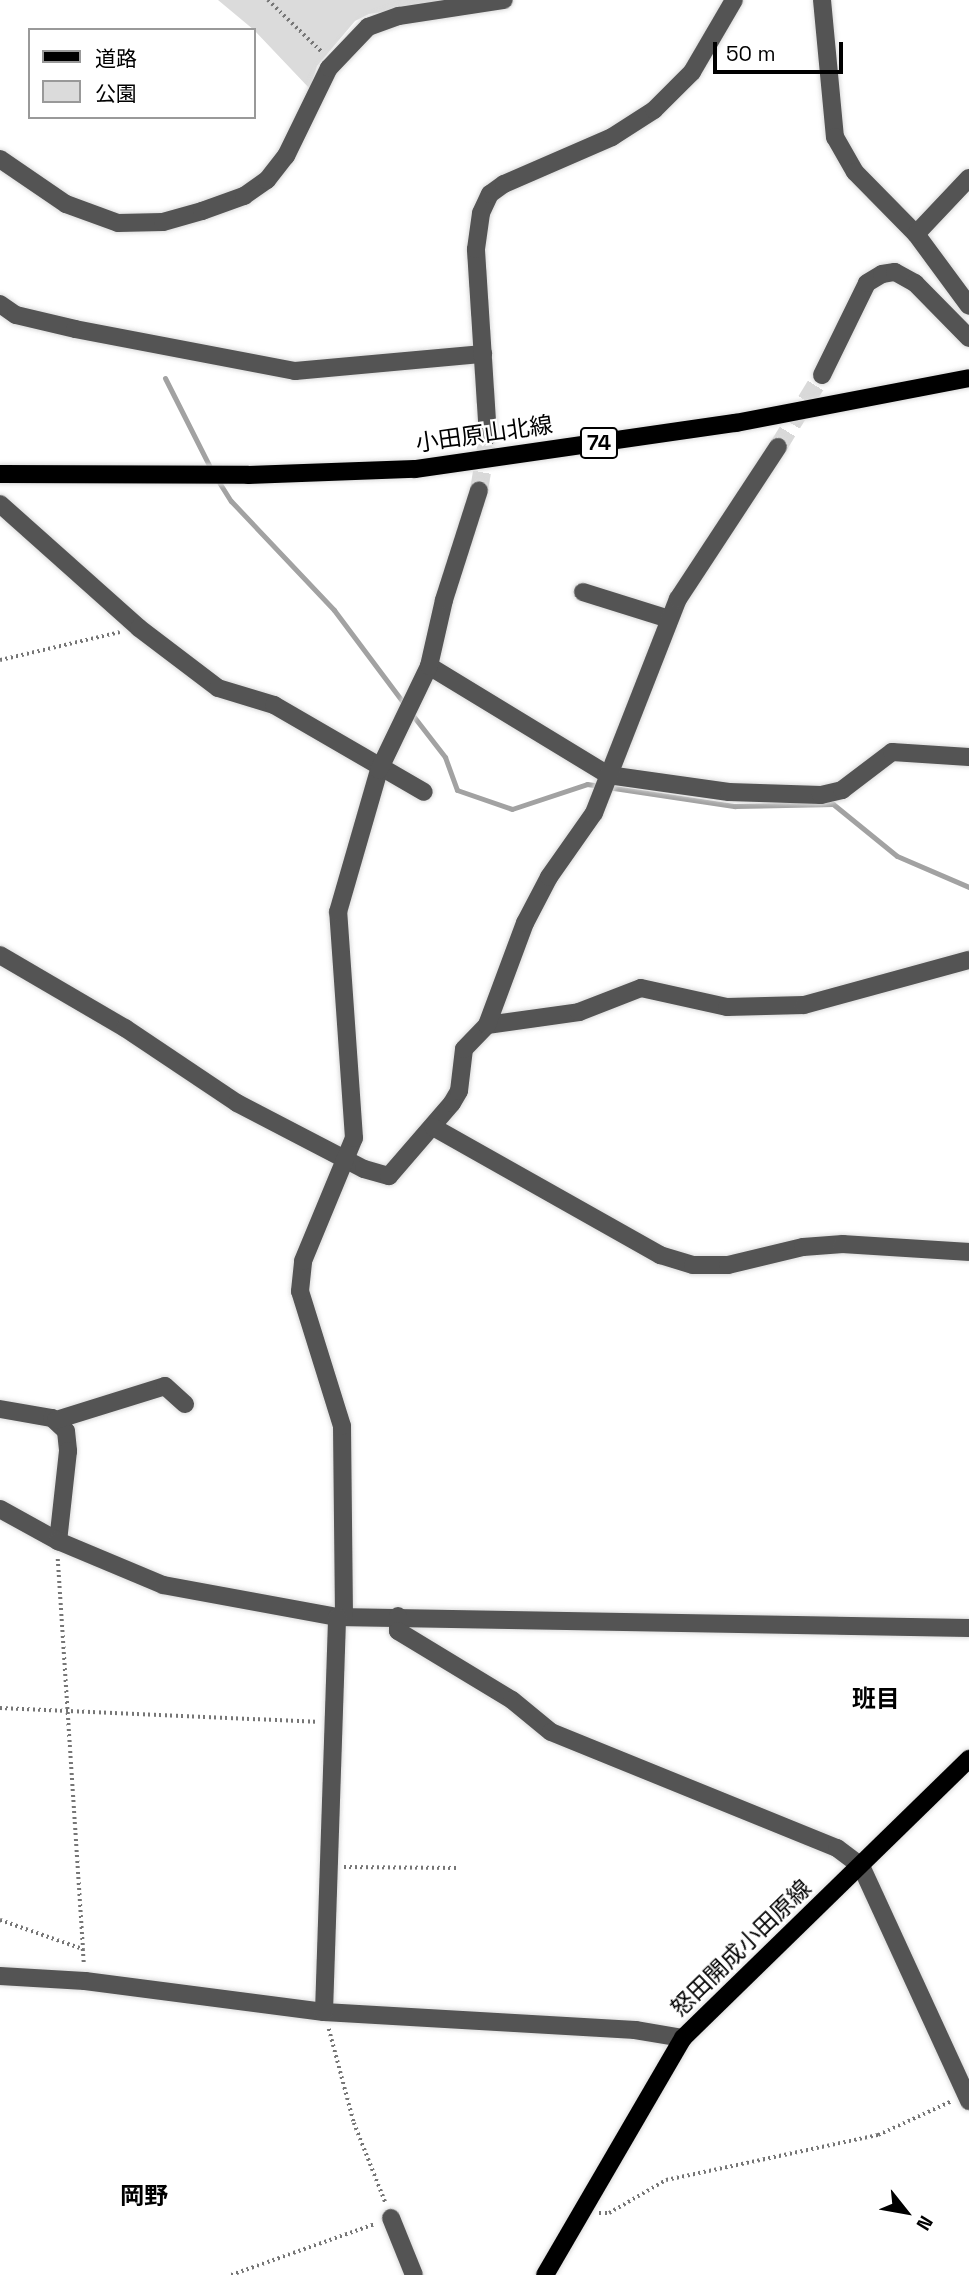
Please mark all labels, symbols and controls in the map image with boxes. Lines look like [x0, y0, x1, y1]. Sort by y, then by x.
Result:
legend [28, 28, 256, 119]
scale bar [717, 28, 846, 72]
text: 50 m [726, 40, 776, 67]
text: 道路 [95, 45, 137, 72]
text: 公園 [95, 80, 137, 107]
street label: 小田原山北線 [414, 411, 554, 457]
road number: 74 [580, 426, 618, 460]
district label: 班目 [852, 1685, 900, 1713]
street label: 怒田開成小田原線 [665, 1874, 817, 2022]
north arrow [871, 2177, 941, 2247]
district label: 岡野 [120, 2182, 168, 2210]
text: N [910, 2211, 938, 2235]

